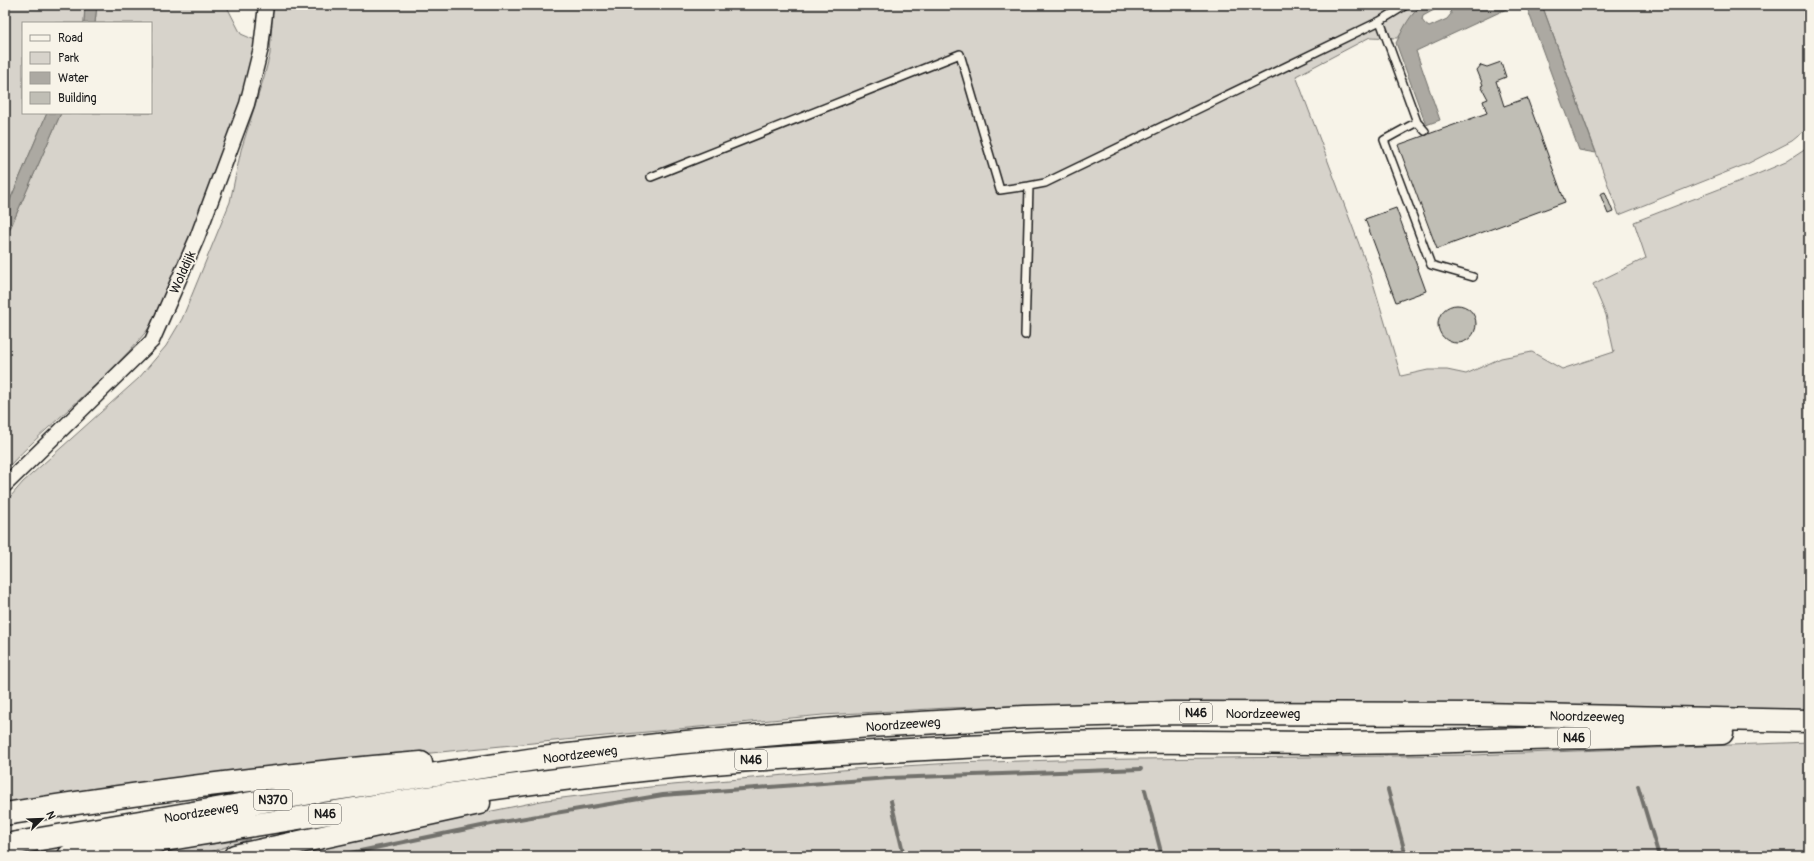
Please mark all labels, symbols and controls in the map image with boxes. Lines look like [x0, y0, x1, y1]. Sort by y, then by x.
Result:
legend [22, 22, 152, 114]
text: Road [58, 31, 83, 46]
text: Park [58, 51, 79, 66]
text: Water [58, 71, 89, 86]
text: Building [58, 91, 97, 106]
street label: Wolddijk [166, 248, 200, 296]
road number: N46 [1180, 703, 1212, 723]
street label: Noordzeeweg [1226, 706, 1301, 722]
street label: Noordzeeweg [1549, 708, 1625, 726]
street label: Noordzeeweg [865, 714, 941, 736]
road number: N46 [1558, 728, 1590, 748]
street label: Noordzeeweg [542, 742, 619, 767]
road number: N46 [735, 750, 767, 770]
road number: N370 [254, 790, 292, 810]
north arrow [22, 799, 62, 839]
street label: Noordzeeweg [163, 799, 240, 827]
road number: N46 [309, 804, 341, 824]
text: N [43, 809, 58, 822]

